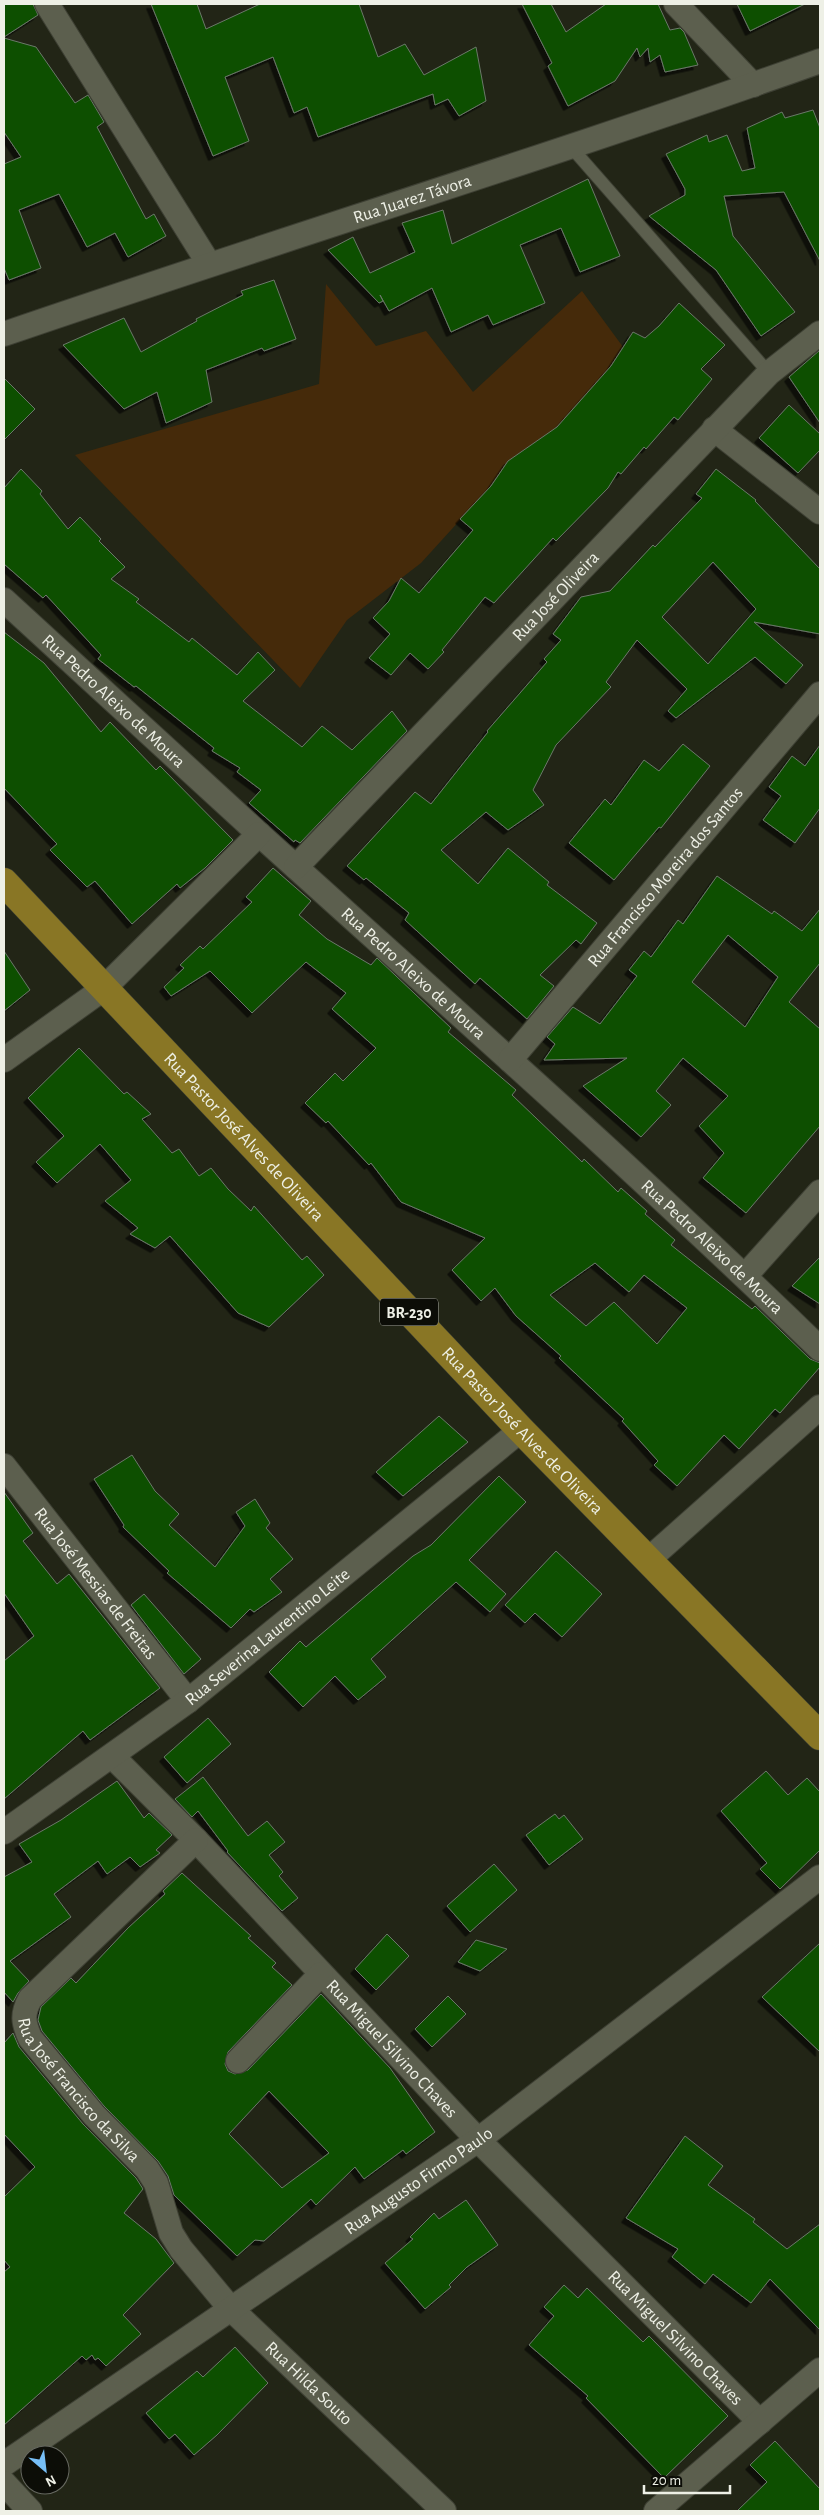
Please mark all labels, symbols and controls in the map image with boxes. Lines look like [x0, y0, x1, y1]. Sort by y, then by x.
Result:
street label: Rua Juarez Távora [351, 172, 474, 227]
street label: Rua José Oliveira [509, 549, 603, 645]
street label: Rua Pedro Aleixo de Moura [38, 631, 188, 772]
street label: Rua Francisco Moreira dos Santos [585, 784, 747, 971]
street label: Rua Pedro Aleixo de Moura [337, 905, 488, 1043]
street label: Rua Pastor José Alves de Oliveira [160, 1050, 327, 1225]
street label: Rua Pedro Aleixo de Moura [637, 1177, 786, 1318]
road number: BR-230 [380, 1298, 438, 1325]
street label: Rua Pastor José Alves de Oliveira [438, 1344, 606, 1518]
street label: Rua José Messias de Freitas [30, 1505, 160, 1663]
street label: Rua Severina Laurentino Leite [182, 1565, 354, 1709]
street label: Rua Miguel Silvino Chaves [322, 1977, 460, 2122]
street label: Rua José Francisco da Silva [14, 2016, 143, 2166]
street label: Rua Augusto Firmo Paulo [342, 2124, 497, 2238]
street label: Rua Miguel Silvino Chaves [604, 2268, 746, 2409]
street label: Rua Hilda Souto [261, 2339, 356, 2429]
north arrow [20, 2445, 70, 2495]
scale bar [644, 2462, 730, 2494]
text: N [43, 2472, 58, 2489]
text: 20 m [652, 2473, 681, 2488]

